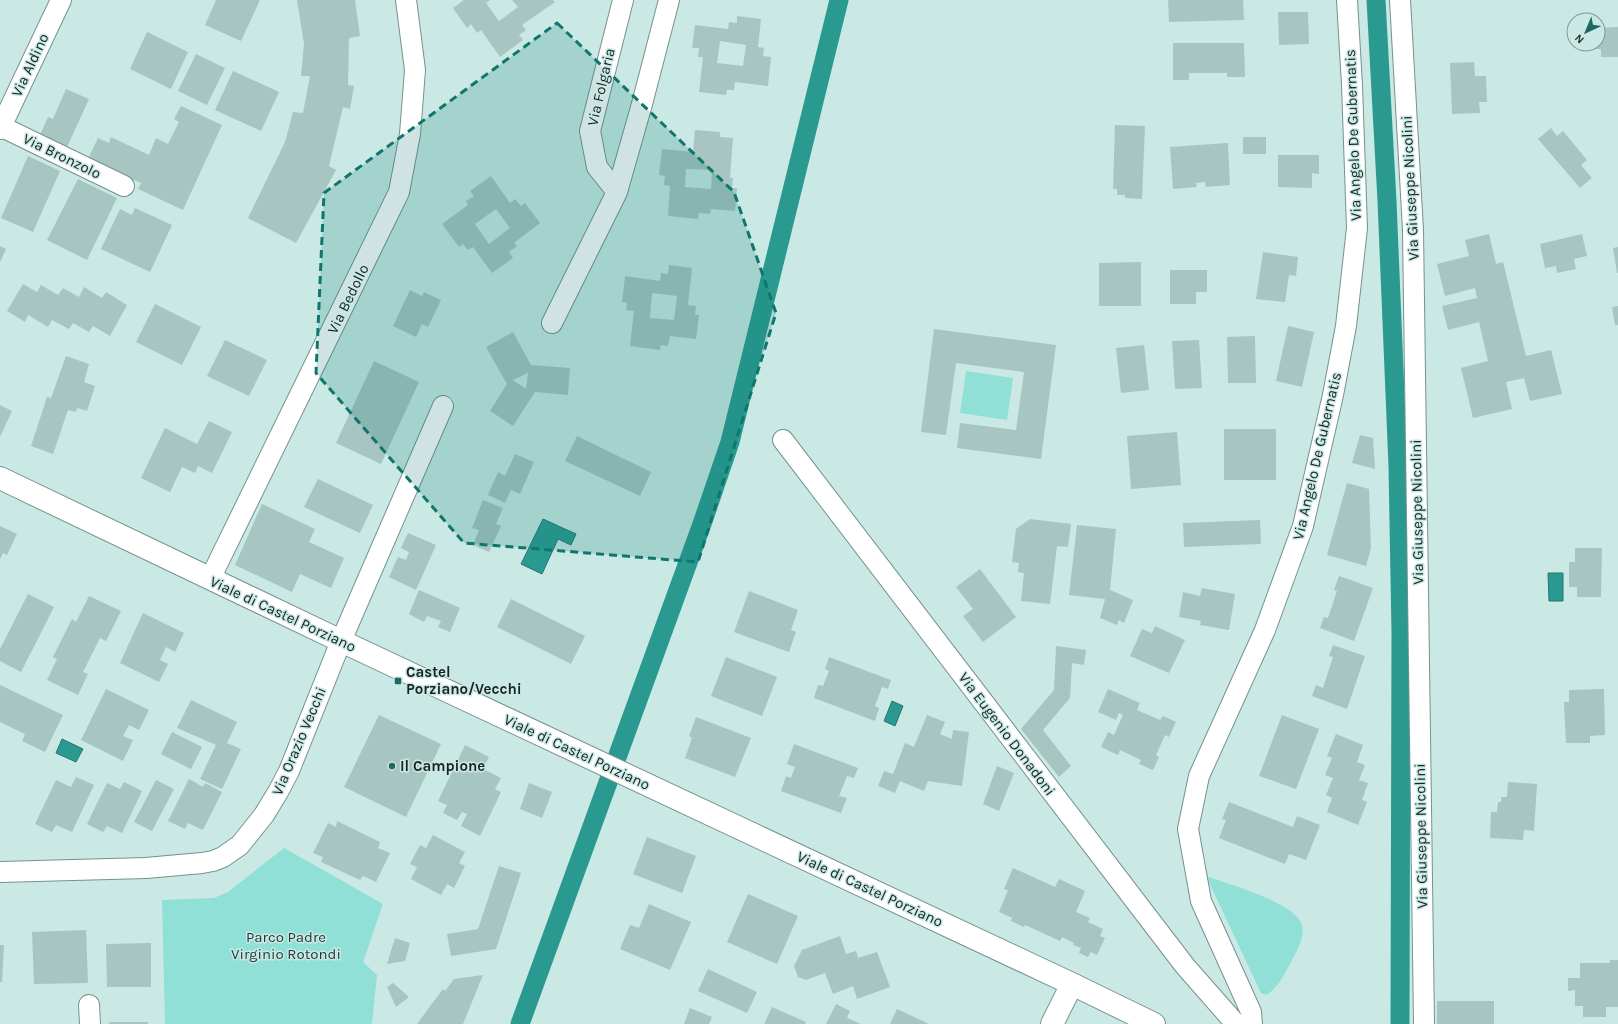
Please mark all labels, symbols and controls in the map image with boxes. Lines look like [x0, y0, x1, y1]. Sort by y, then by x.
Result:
north arrow [1566, 12, 1606, 52]
street label: Via Aldino [7, 30, 53, 100]
text: N [1572, 31, 1587, 46]
street label: Via Folgaria [583, 46, 619, 128]
street label: Via Angelo De Gubernatis [1341, 49, 1365, 221]
street label: Via Giuseppe Nicolini [1397, 115, 1423, 261]
street label: Via Bronzolo [20, 129, 104, 183]
street label: Via Bedollo [323, 261, 373, 337]
street label: Via Angelo De Gubernatis [1289, 370, 1345, 542]
street label: Via Giuseppe Nicolini [1407, 439, 1427, 585]
street label: Viale di Castel Porziano [207, 572, 359, 656]
place label: Castel Porziano/Vecchi [406, 663, 522, 698]
street label: Via Eugenio Donadoni [955, 669, 1059, 799]
marker: Castel Porziano/Vecchi [393, 676, 403, 686]
street label: Via Orazio Vecchi [268, 684, 330, 798]
street label: Viale di Castel Porziano [501, 710, 653, 794]
place label: Il Campione [400, 757, 485, 775]
marker: Il Campione [387, 761, 397, 771]
street label: Via Giuseppe Nicolini [1411, 763, 1431, 909]
street label: Viale di Castel Porziano [794, 847, 946, 931]
park label: Parco Padre Virginio Rotondi [231, 928, 341, 963]

